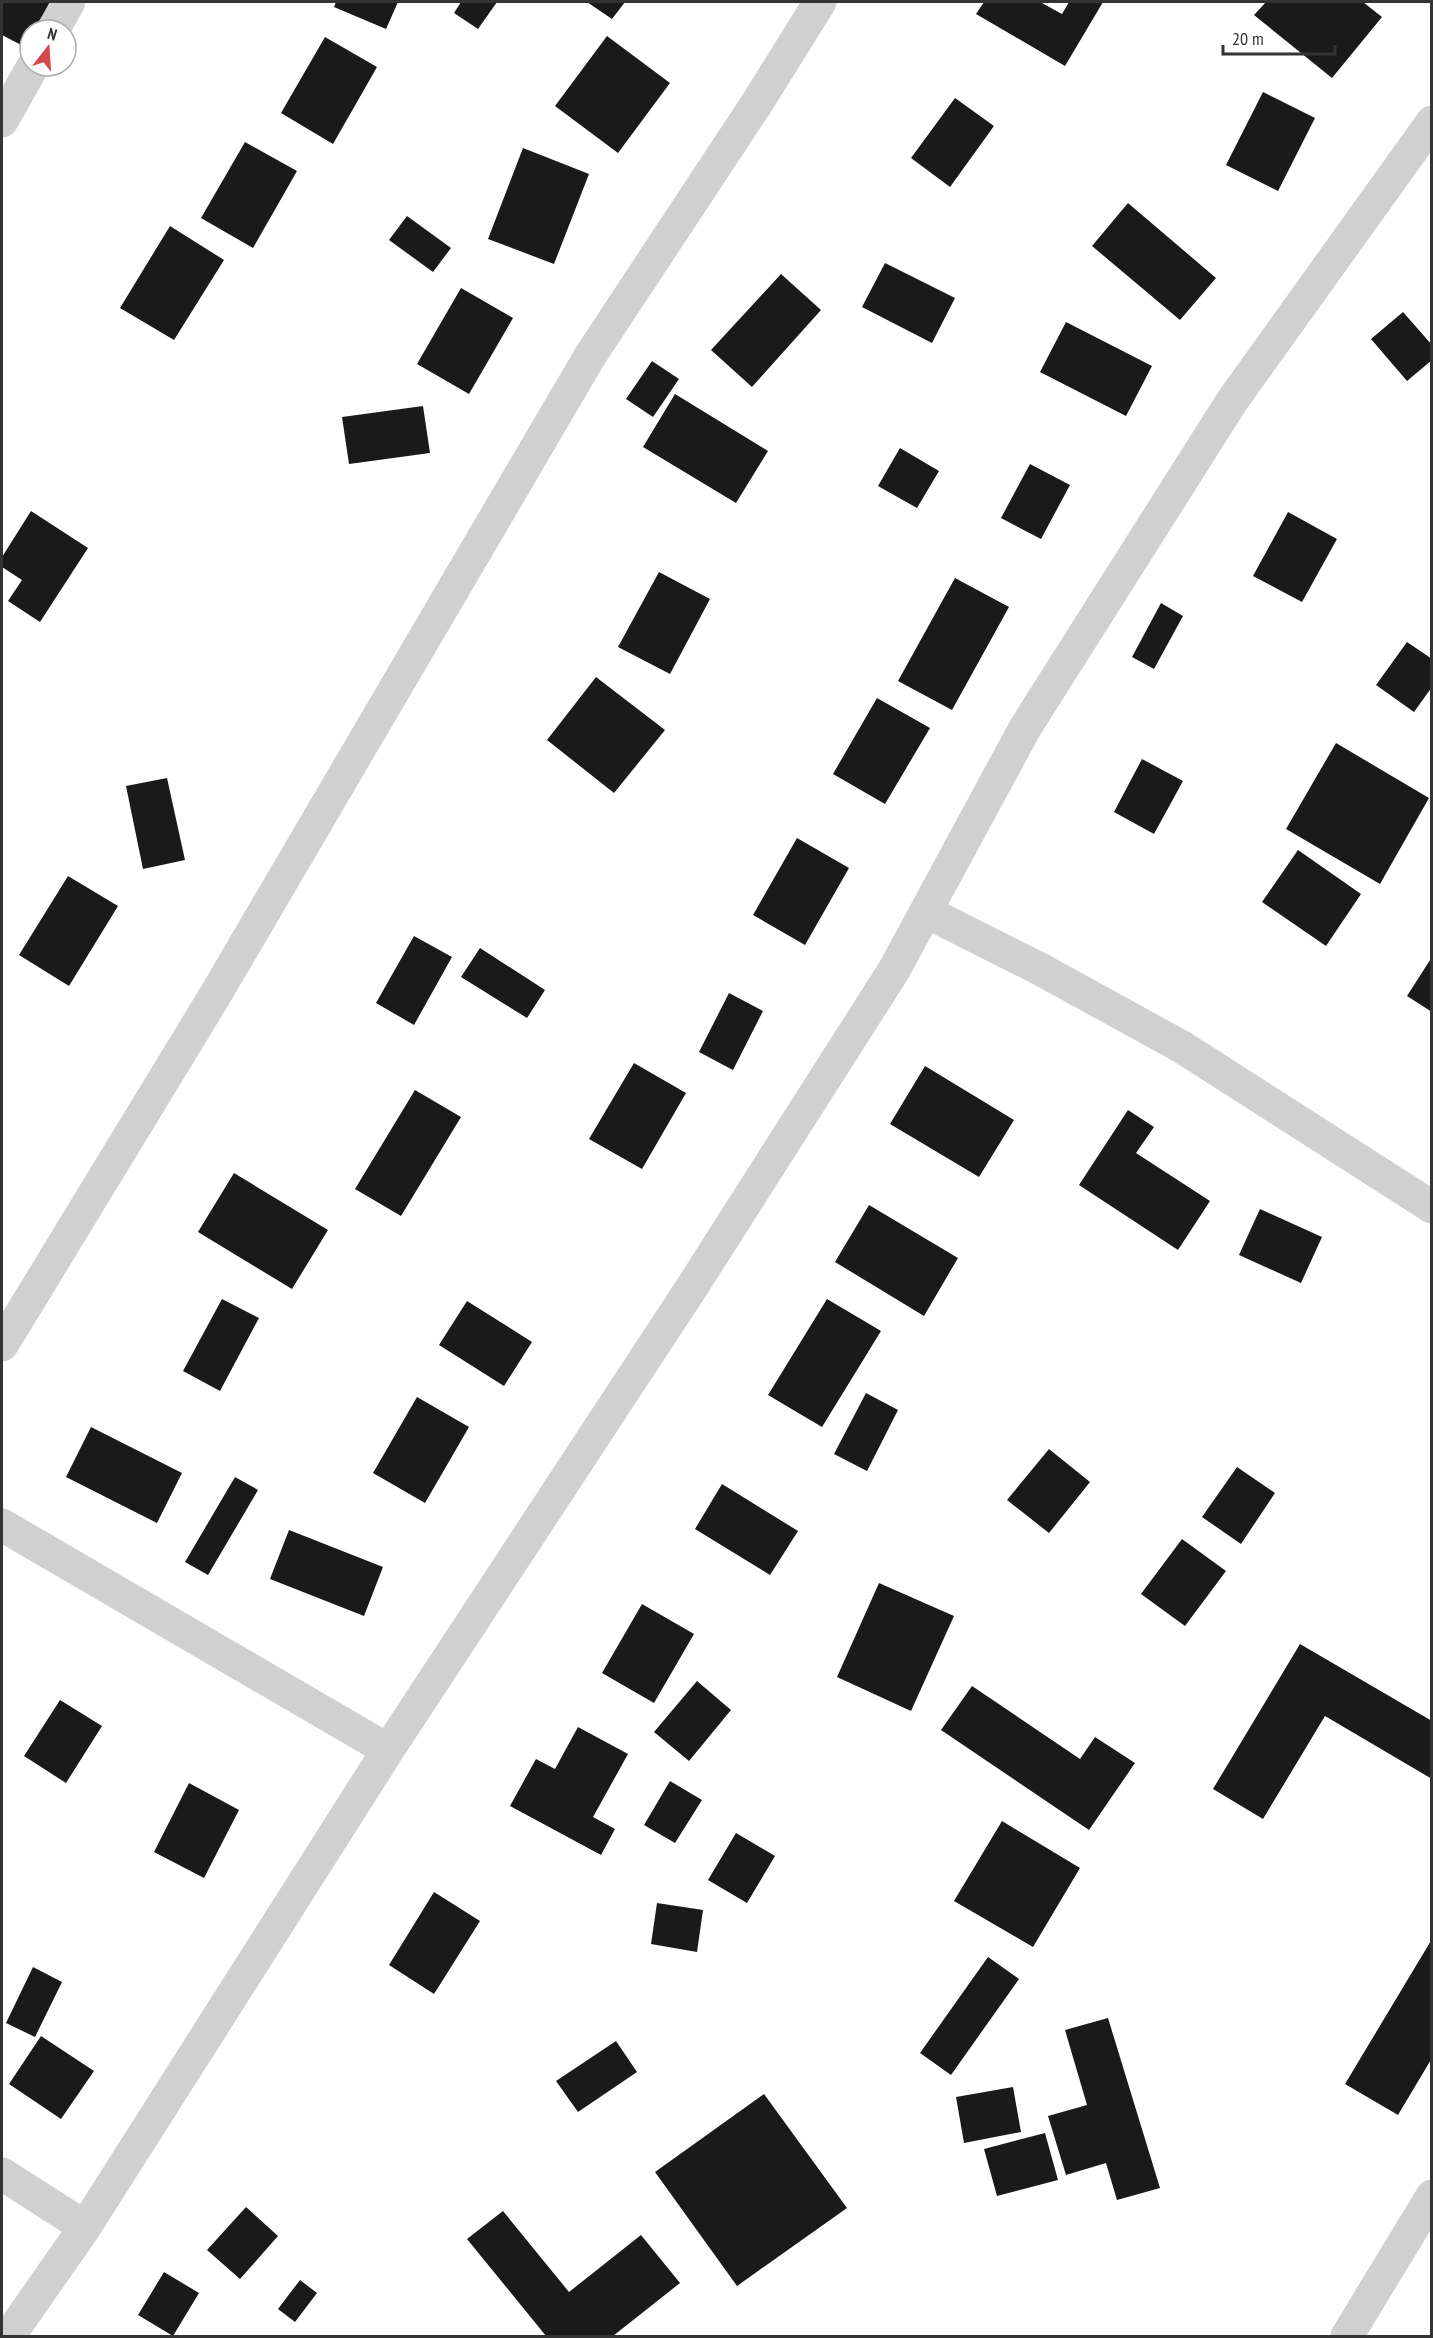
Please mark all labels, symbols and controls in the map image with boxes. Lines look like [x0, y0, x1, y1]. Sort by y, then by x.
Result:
north arrow [18, 18, 78, 78]
scale bar [1223, 18, 1336, 56]
text: N [45, 23, 59, 44]
text: 20 m [1232, 27, 1264, 50]

